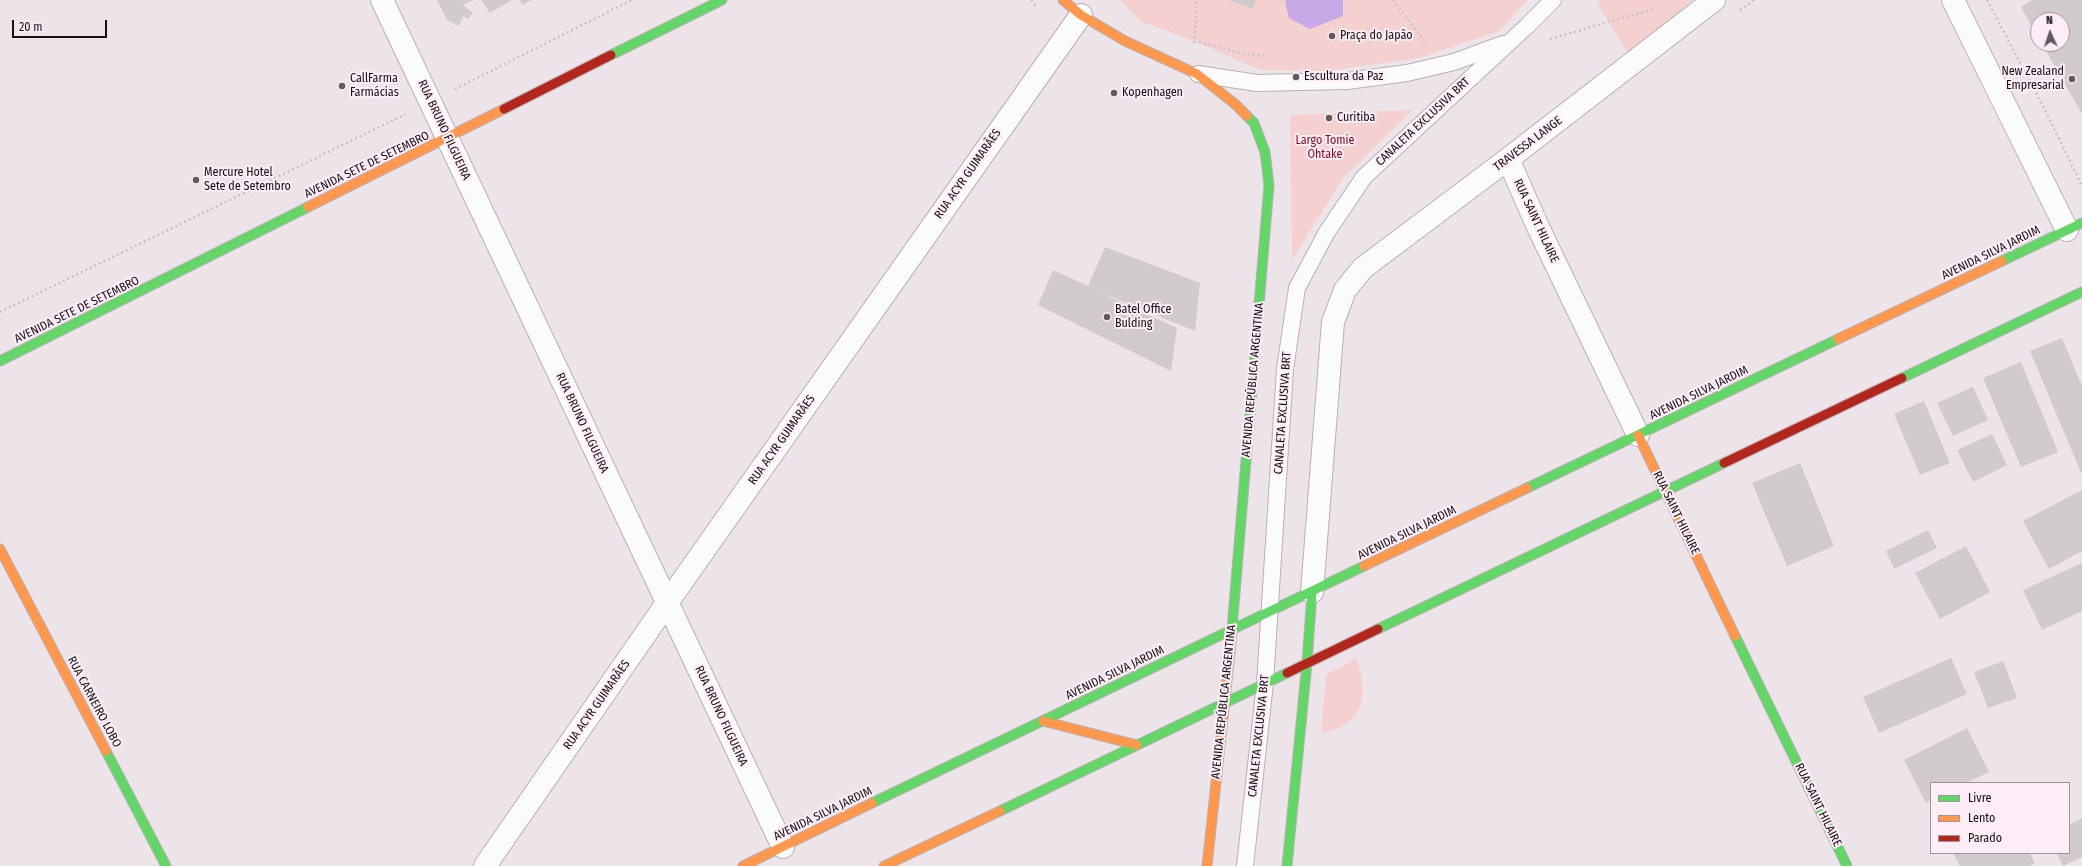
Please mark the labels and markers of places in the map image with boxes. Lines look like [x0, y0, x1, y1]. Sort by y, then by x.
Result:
place label: Praça do Japão [1340, 29, 1413, 43]
marker: Praça do Japão [1327, 31, 1337, 41]
place label: New Zealand Empresarial [2001, 65, 2064, 93]
place label: Escultura da Paz [1304, 70, 1383, 84]
place label: CallFarma Farmácias [350, 72, 399, 100]
marker: Escultura da Paz [1291, 72, 1301, 82]
marker: New Zealand Empresarial [2067, 74, 2077, 84]
marker: CallFarma Farmácias [337, 81, 347, 91]
place label: Kopenhagen [1122, 86, 1183, 100]
marker: Kopenhagen [1109, 88, 1119, 98]
place label: Curitiba [1337, 111, 1375, 125]
marker: Curitiba [1324, 113, 1334, 123]
place label: Mercure Hotel Sete de Setembro [204, 166, 291, 194]
marker: Mercure Hotel Sete de Setembro [191, 175, 201, 185]
place label: Batel Office Bulding [1115, 303, 1171, 331]
marker: Batel Office Bulding [1102, 312, 1112, 322]

